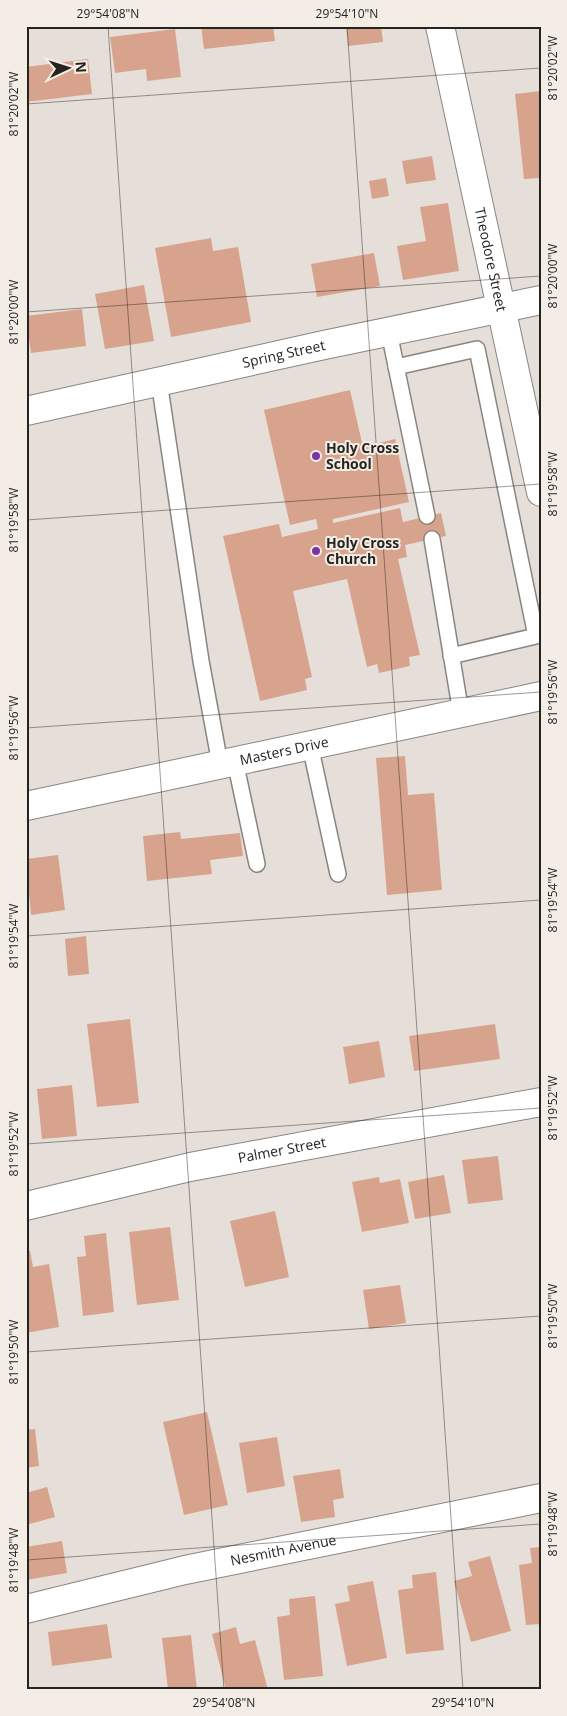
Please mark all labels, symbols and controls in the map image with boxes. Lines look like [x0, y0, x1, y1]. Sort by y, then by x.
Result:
text: 29°54'08"N [77, 5, 139, 22]
text: 29°54'10"N [316, 5, 378, 22]
text: 81°20'02"W [544, 36, 561, 100]
north arrow [42, 42, 92, 92]
text: N [72, 61, 91, 73]
text: 81°20'02"W [5, 72, 22, 136]
street label: Theodore Street [471, 206, 512, 313]
text: 81°20'00"W [544, 244, 561, 308]
text: 81°20'00"W [5, 280, 22, 344]
street label: Spring Street [240, 335, 327, 372]
place label: Holy Cross School [326, 438, 399, 473]
marker: Holy Cross School [310, 450, 322, 462]
text: 81°19'58"W [544, 452, 561, 516]
text: 81°19'58"W [5, 488, 22, 552]
place label: Holy Cross Church [326, 533, 399, 568]
marker: Holy Cross Church [310, 545, 322, 557]
text: 81°19'56"W [544, 660, 561, 724]
text: 81°19'56"W [5, 696, 22, 760]
street label: Masters Drive [238, 732, 330, 769]
text: 81°19'54"W [544, 868, 561, 932]
text: 81°19'54"W [5, 904, 22, 968]
text: 81°19'52"W [544, 1076, 561, 1140]
text: 81°19'52"W [5, 1112, 22, 1176]
street label: Palmer Street [236, 1132, 327, 1167]
text: 81°19'50"W [544, 1284, 561, 1348]
text: 81°19'50"W [5, 1320, 22, 1384]
text: 81°19'48"W [544, 1492, 561, 1556]
text: 81°19'48"W [5, 1528, 22, 1592]
street label: Nesmith Avenue [229, 1530, 338, 1570]
text: 29°54'08"N [193, 1694, 255, 1711]
text: 29°54'10"N [432, 1694, 494, 1711]

